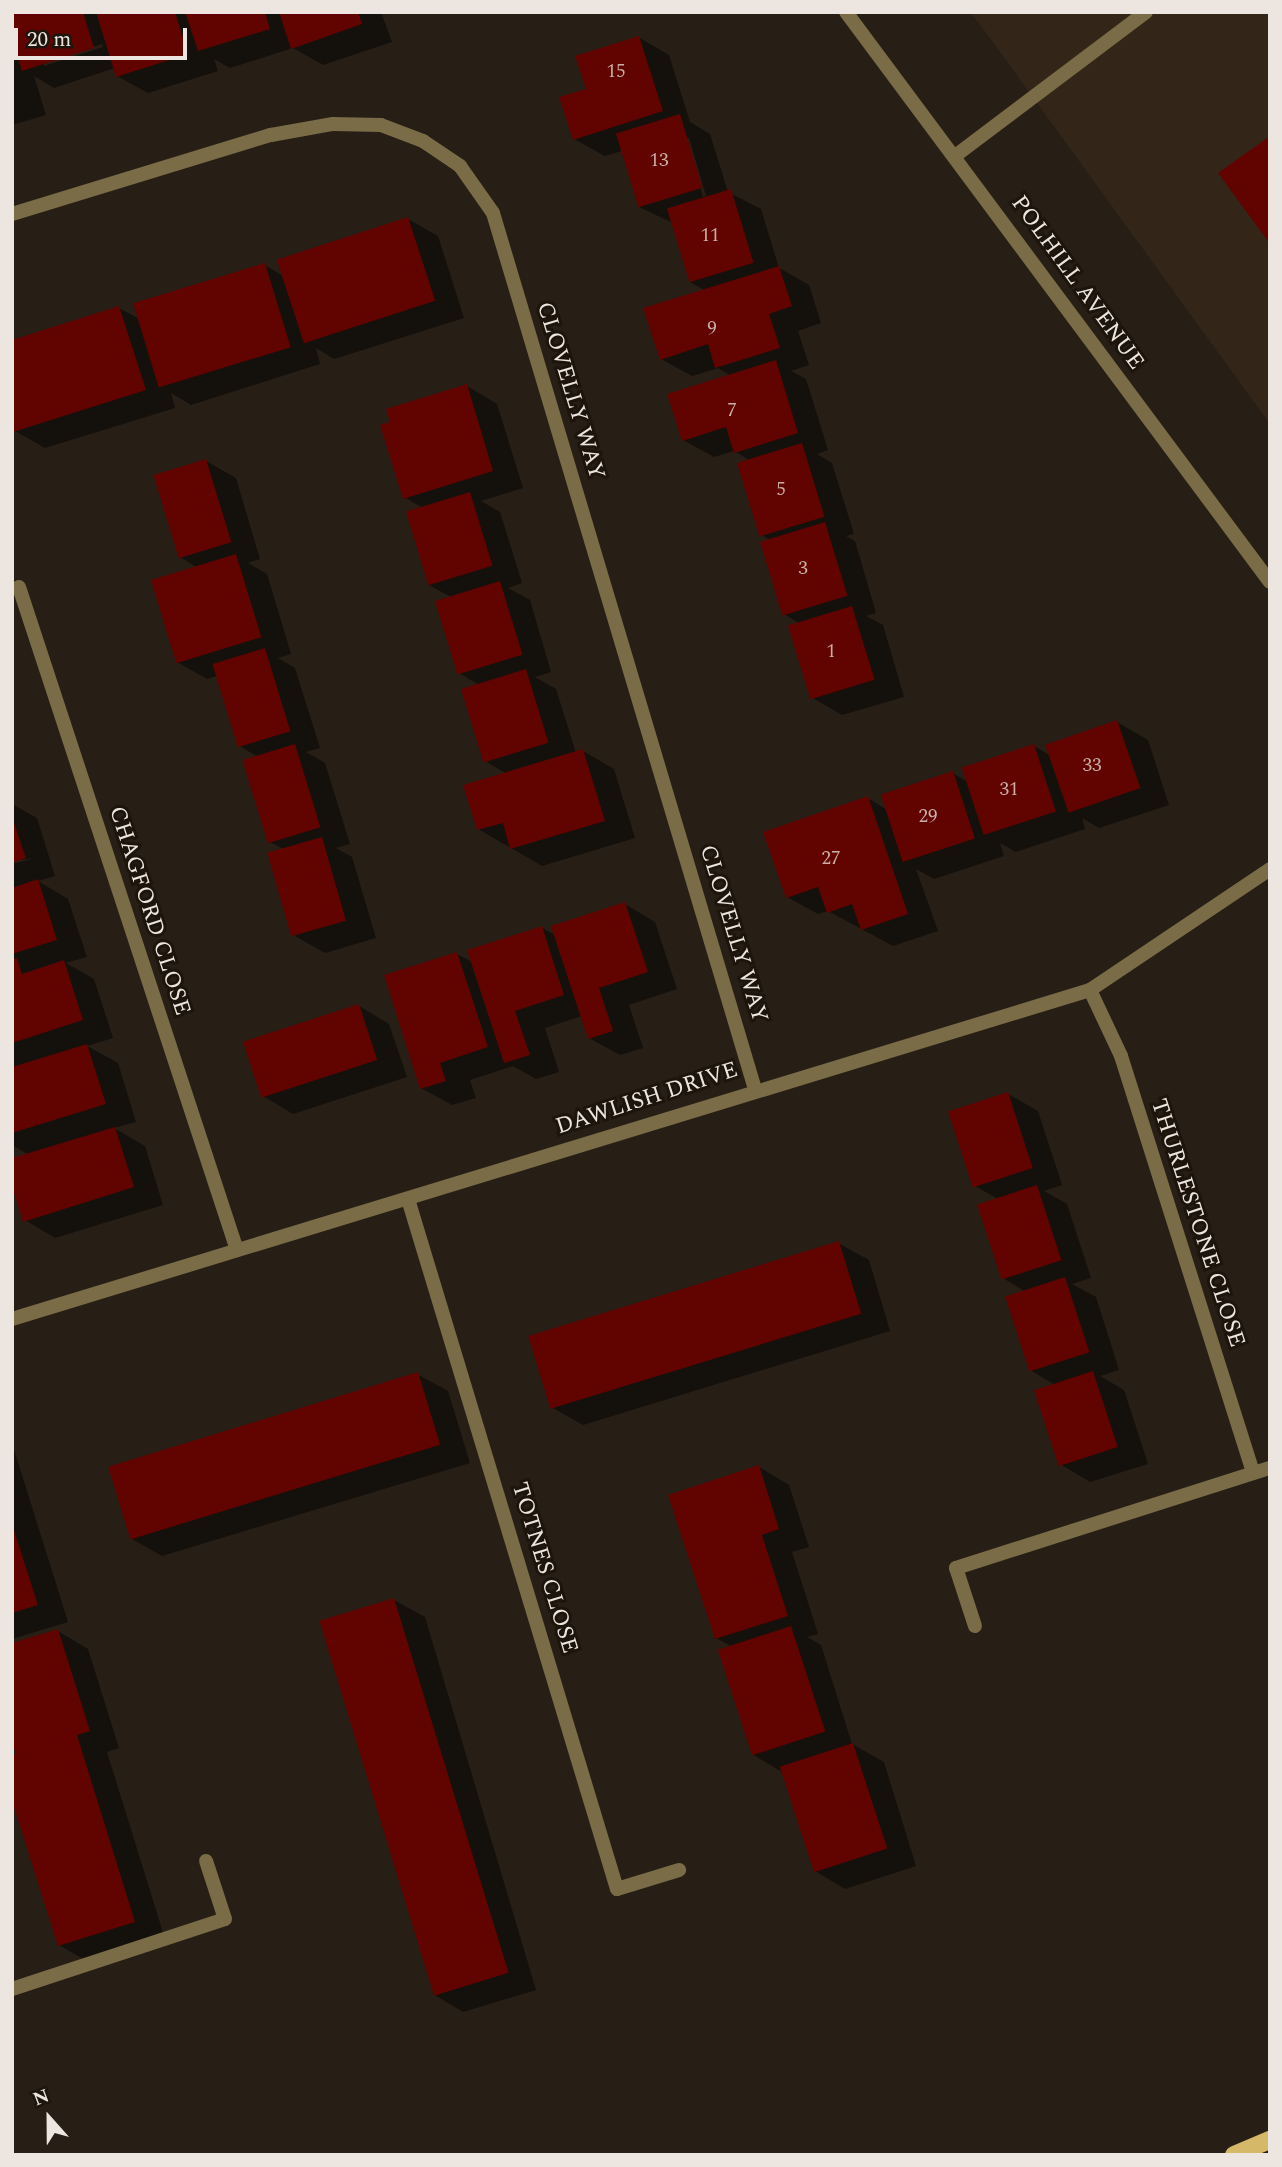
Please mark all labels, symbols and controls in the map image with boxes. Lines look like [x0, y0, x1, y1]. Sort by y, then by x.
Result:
scale bar [18, 14, 191, 58]
text: 20 m [27, 24, 71, 56]
house number: 15 [607, 61, 625, 83]
house number: 13 [650, 150, 668, 172]
street label: POLHILL AVENUE [1005, 190, 1149, 376]
house number: 11 [701, 225, 719, 247]
street label: CLOVELLY WAY [530, 299, 610, 483]
house number: 9 [707, 318, 717, 340]
house number: 7 [727, 400, 737, 422]
house number: 5 [776, 479, 786, 501]
house number: 3 [798, 558, 808, 580]
house number: 1 [826, 641, 836, 663]
house number: 33 [1083, 755, 1101, 777]
house number: 31 [1000, 779, 1018, 801]
street label: CHAGFORD CLOSE [102, 803, 196, 1019]
house number: 29 [919, 806, 937, 828]
street label: CLOVELLY WAY [693, 842, 773, 1026]
house number: 27 [822, 848, 840, 870]
street label: DAWLISH DRIVE [552, 1057, 742, 1141]
street label: THURLESTONE CLOSE [1144, 1095, 1250, 1351]
street label: TOTNES CLOSE [505, 1479, 583, 1657]
text: N [29, 2082, 54, 2114]
north arrow [14, 2083, 84, 2153]

